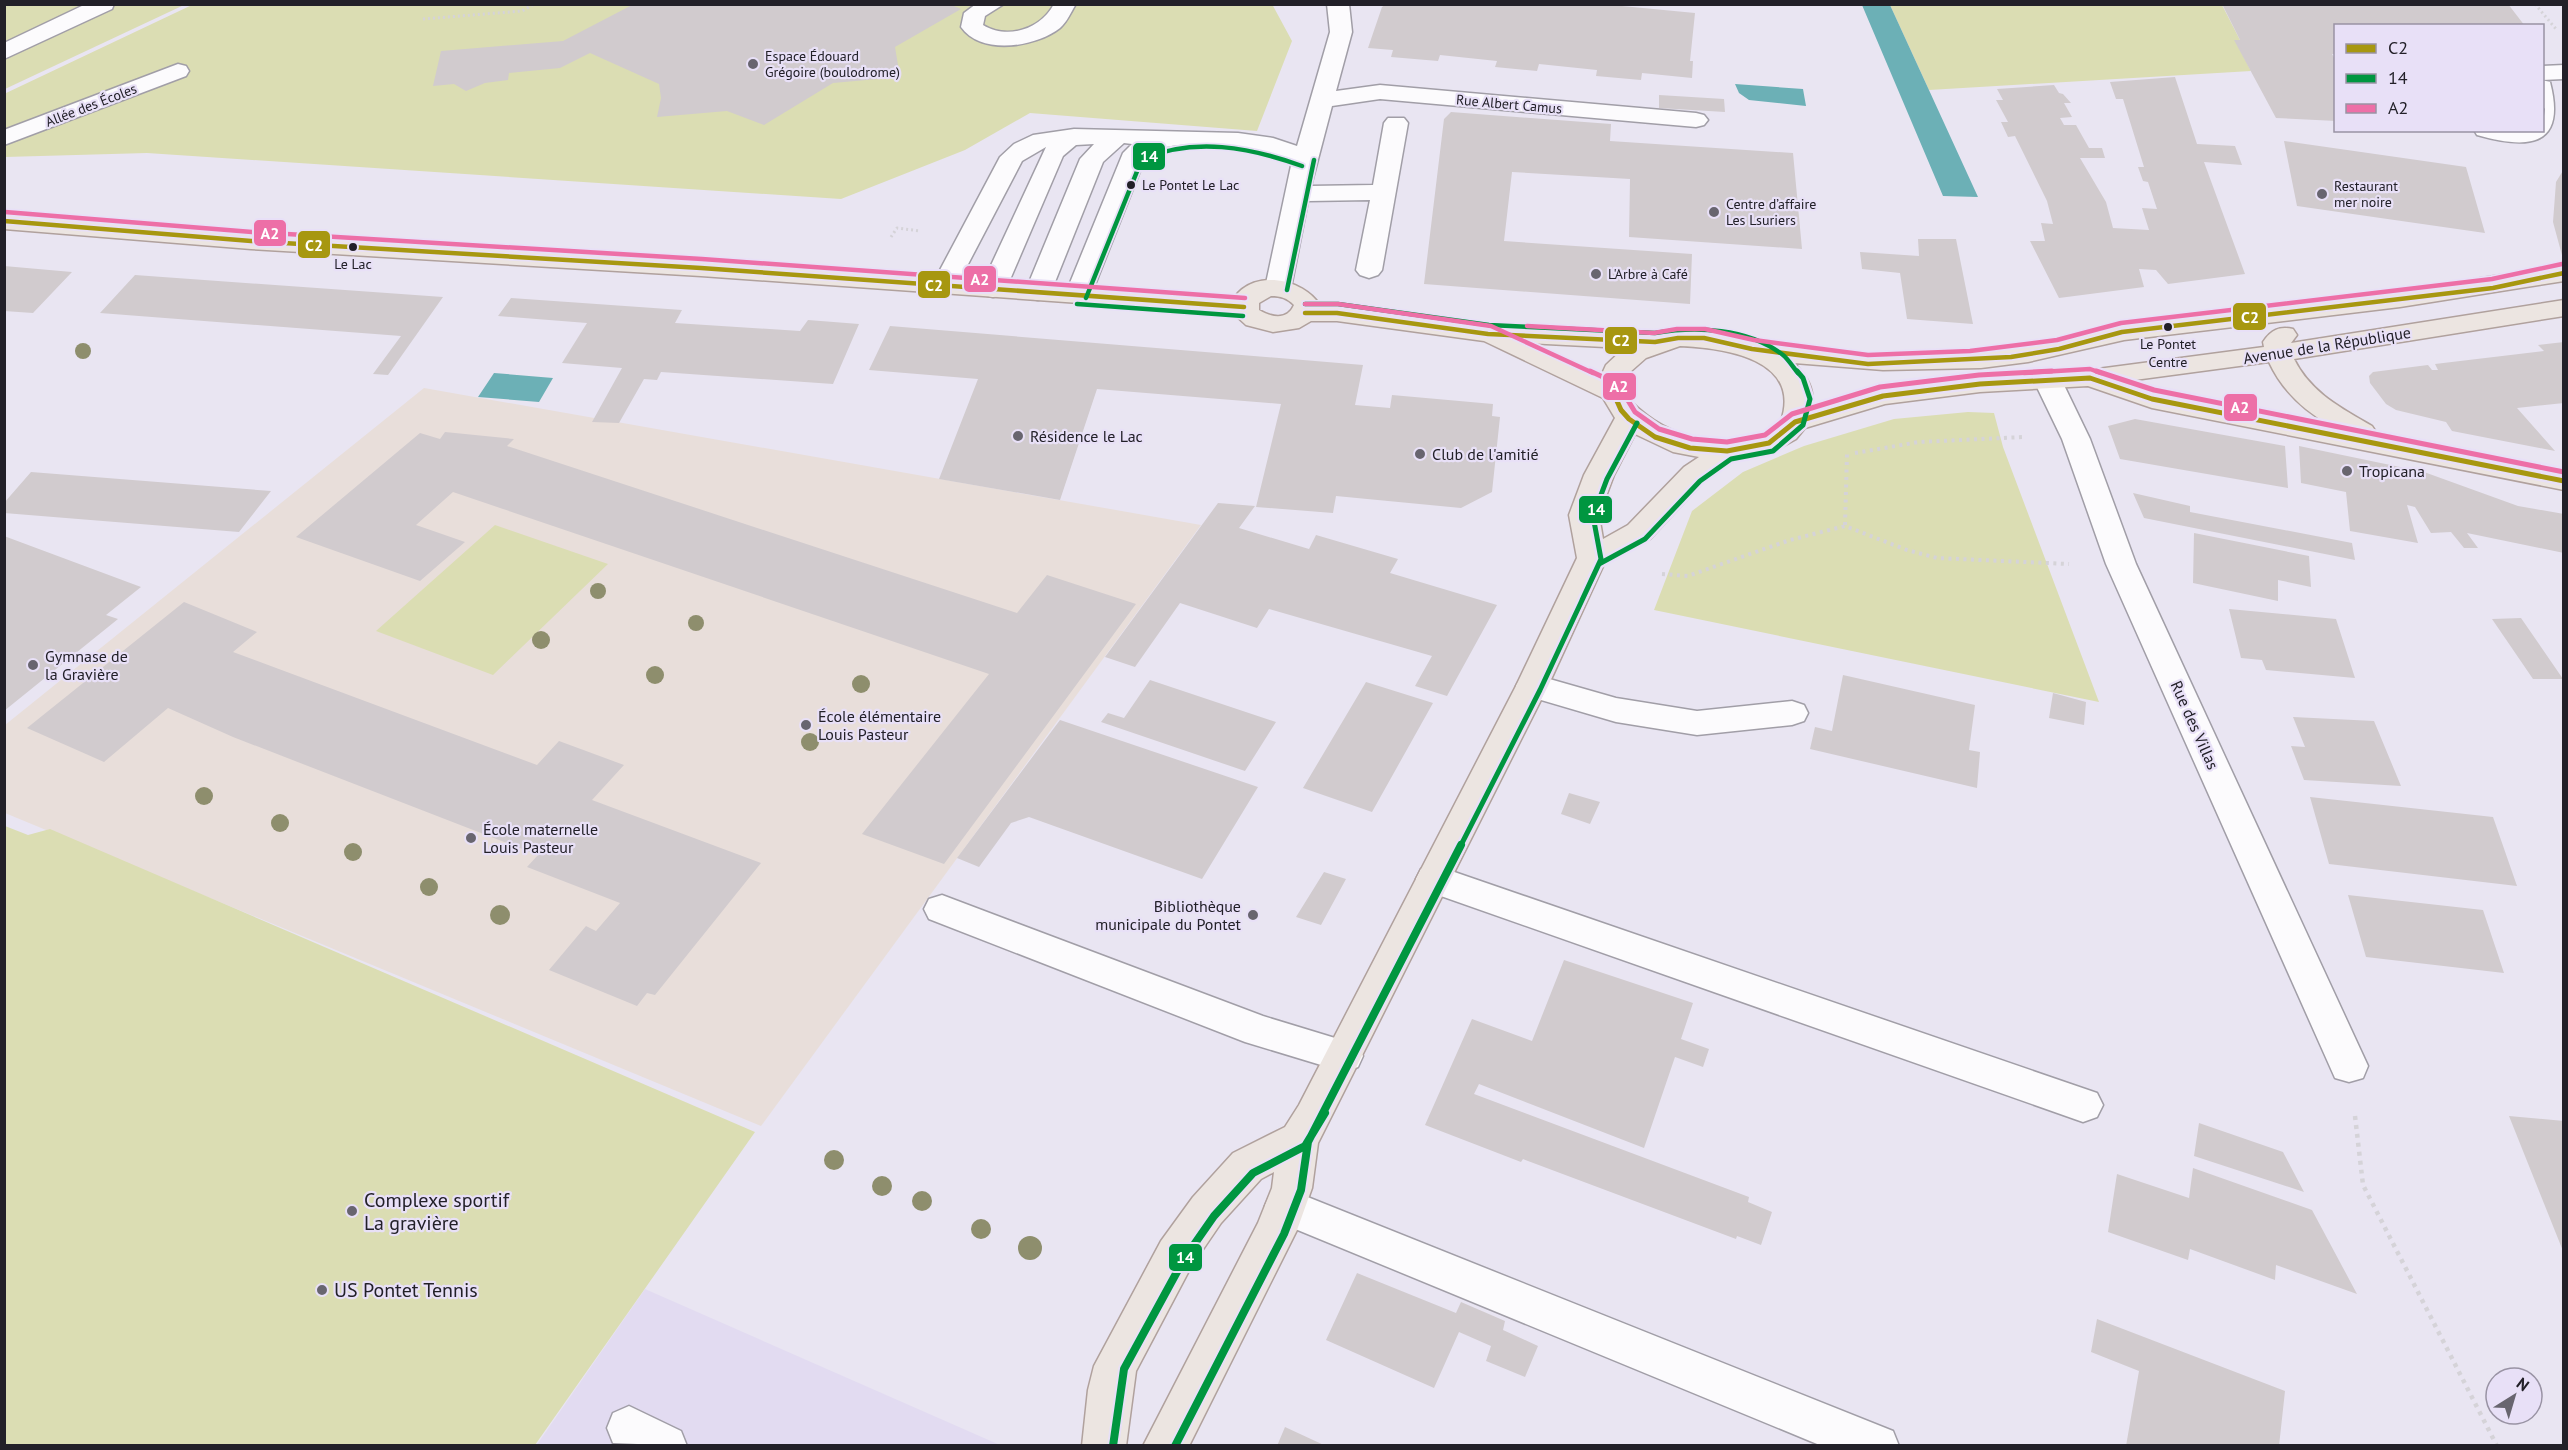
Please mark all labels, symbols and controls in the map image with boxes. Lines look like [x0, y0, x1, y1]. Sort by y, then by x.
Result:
legend [2334, 24, 2544, 132]
text: C2 [2388, 36, 2408, 59]
place label: Espace Édouard Grégoire (boulodrome) [765, 47, 900, 81]
marker: Espace Édouard Grégoire (boulodrome) [746, 57, 760, 71]
text: 14 [2388, 66, 2408, 89]
street label: Allée des Écoles [43, 79, 139, 131]
street label: Rue Albert Camus [1455, 90, 1563, 118]
text: A2 [2388, 96, 2408, 119]
line badge: 14 [1132, 142, 1166, 171]
text: 14 [1140, 146, 1158, 166]
place label: Le Pontet Le Lac [1142, 176, 1239, 194]
place label: Restaurant mer noire [2334, 177, 2398, 211]
marker: Le Pontet Le Lac [1125, 179, 1137, 191]
marker: Restaurant mer noire [2315, 187, 2329, 201]
place label: Centre d’affaire Les Lsuriers [1726, 195, 1816, 229]
marker: Centre d’affaire Les Lsuriers [1707, 205, 1721, 219]
line badge: A2 [253, 219, 287, 247]
text: A2 [261, 223, 279, 243]
line badge: C2 [297, 230, 331, 259]
text: C2 [305, 235, 323, 255]
marker: Le Lac [347, 241, 359, 253]
place label: Le Lac [334, 255, 372, 273]
line badge: A2 [963, 265, 997, 293]
place label: L'Arbre à Café [1608, 265, 1688, 283]
marker: L'Arbre à Café [1589, 267, 1603, 281]
text: A2 [971, 269, 989, 289]
line badge: C2 [917, 270, 951, 299]
text: C2 [925, 275, 943, 295]
line badge: C2 [2232, 302, 2267, 331]
text: C2 [2241, 307, 2259, 327]
marker: Le Pontet Centre [2162, 321, 2174, 333]
street label: Avenue de la République [2242, 322, 2412, 368]
line badge: C2 [1604, 326, 1638, 355]
text: C2 [1612, 330, 1630, 350]
place label: Le Pontet Centre [2140, 335, 2196, 371]
line badge: A2 [1602, 372, 1637, 401]
text: A2 [1610, 376, 1628, 396]
line badge: A2 [2223, 393, 2258, 422]
text: A2 [2231, 397, 2249, 417]
place label: Résidence le Lac [1030, 426, 1143, 446]
marker: Résidence le Lac [1011, 429, 1025, 443]
place label: Club de l'amitié [1432, 444, 1539, 464]
marker: Club de l'amitié [1413, 447, 1427, 461]
place label: Tropicana [2359, 461, 2425, 481]
marker: Tropicana [2340, 464, 2354, 478]
line badge: 14 [1578, 495, 1613, 524]
text: 14 [1587, 499, 1605, 519]
place label: Gymnase de la Gravière [45, 646, 128, 684]
marker: Gymnase de la Gravière [26, 658, 40, 672]
street label: Rue des Villas [2167, 678, 2224, 773]
place label: École élémentaire Louis Pasteur [818, 706, 941, 744]
marker: École élémentaire Louis Pasteur [799, 718, 813, 732]
place label: École maternelle Louis Pasteur [483, 819, 598, 857]
marker: École maternelle Louis Pasteur [464, 831, 478, 845]
place label: Bibliothèque municipale du Pontet [1095, 896, 1242, 934]
marker: Bibliothèque municipale du Pontet [1246, 908, 1260, 922]
place label: Complexe sportif La gravière [364, 1187, 511, 1236]
marker: Complexe sportif La gravière [345, 1204, 359, 1218]
line badge: 14 [1168, 1243, 1203, 1272]
text: 14 [1176, 1247, 1194, 1267]
place label: US Pontet Tennis [334, 1277, 478, 1303]
marker: US Pontet Tennis [315, 1283, 329, 1297]
north arrow [2484, 1366, 2544, 1426]
text: N [2513, 1373, 2533, 1395]

